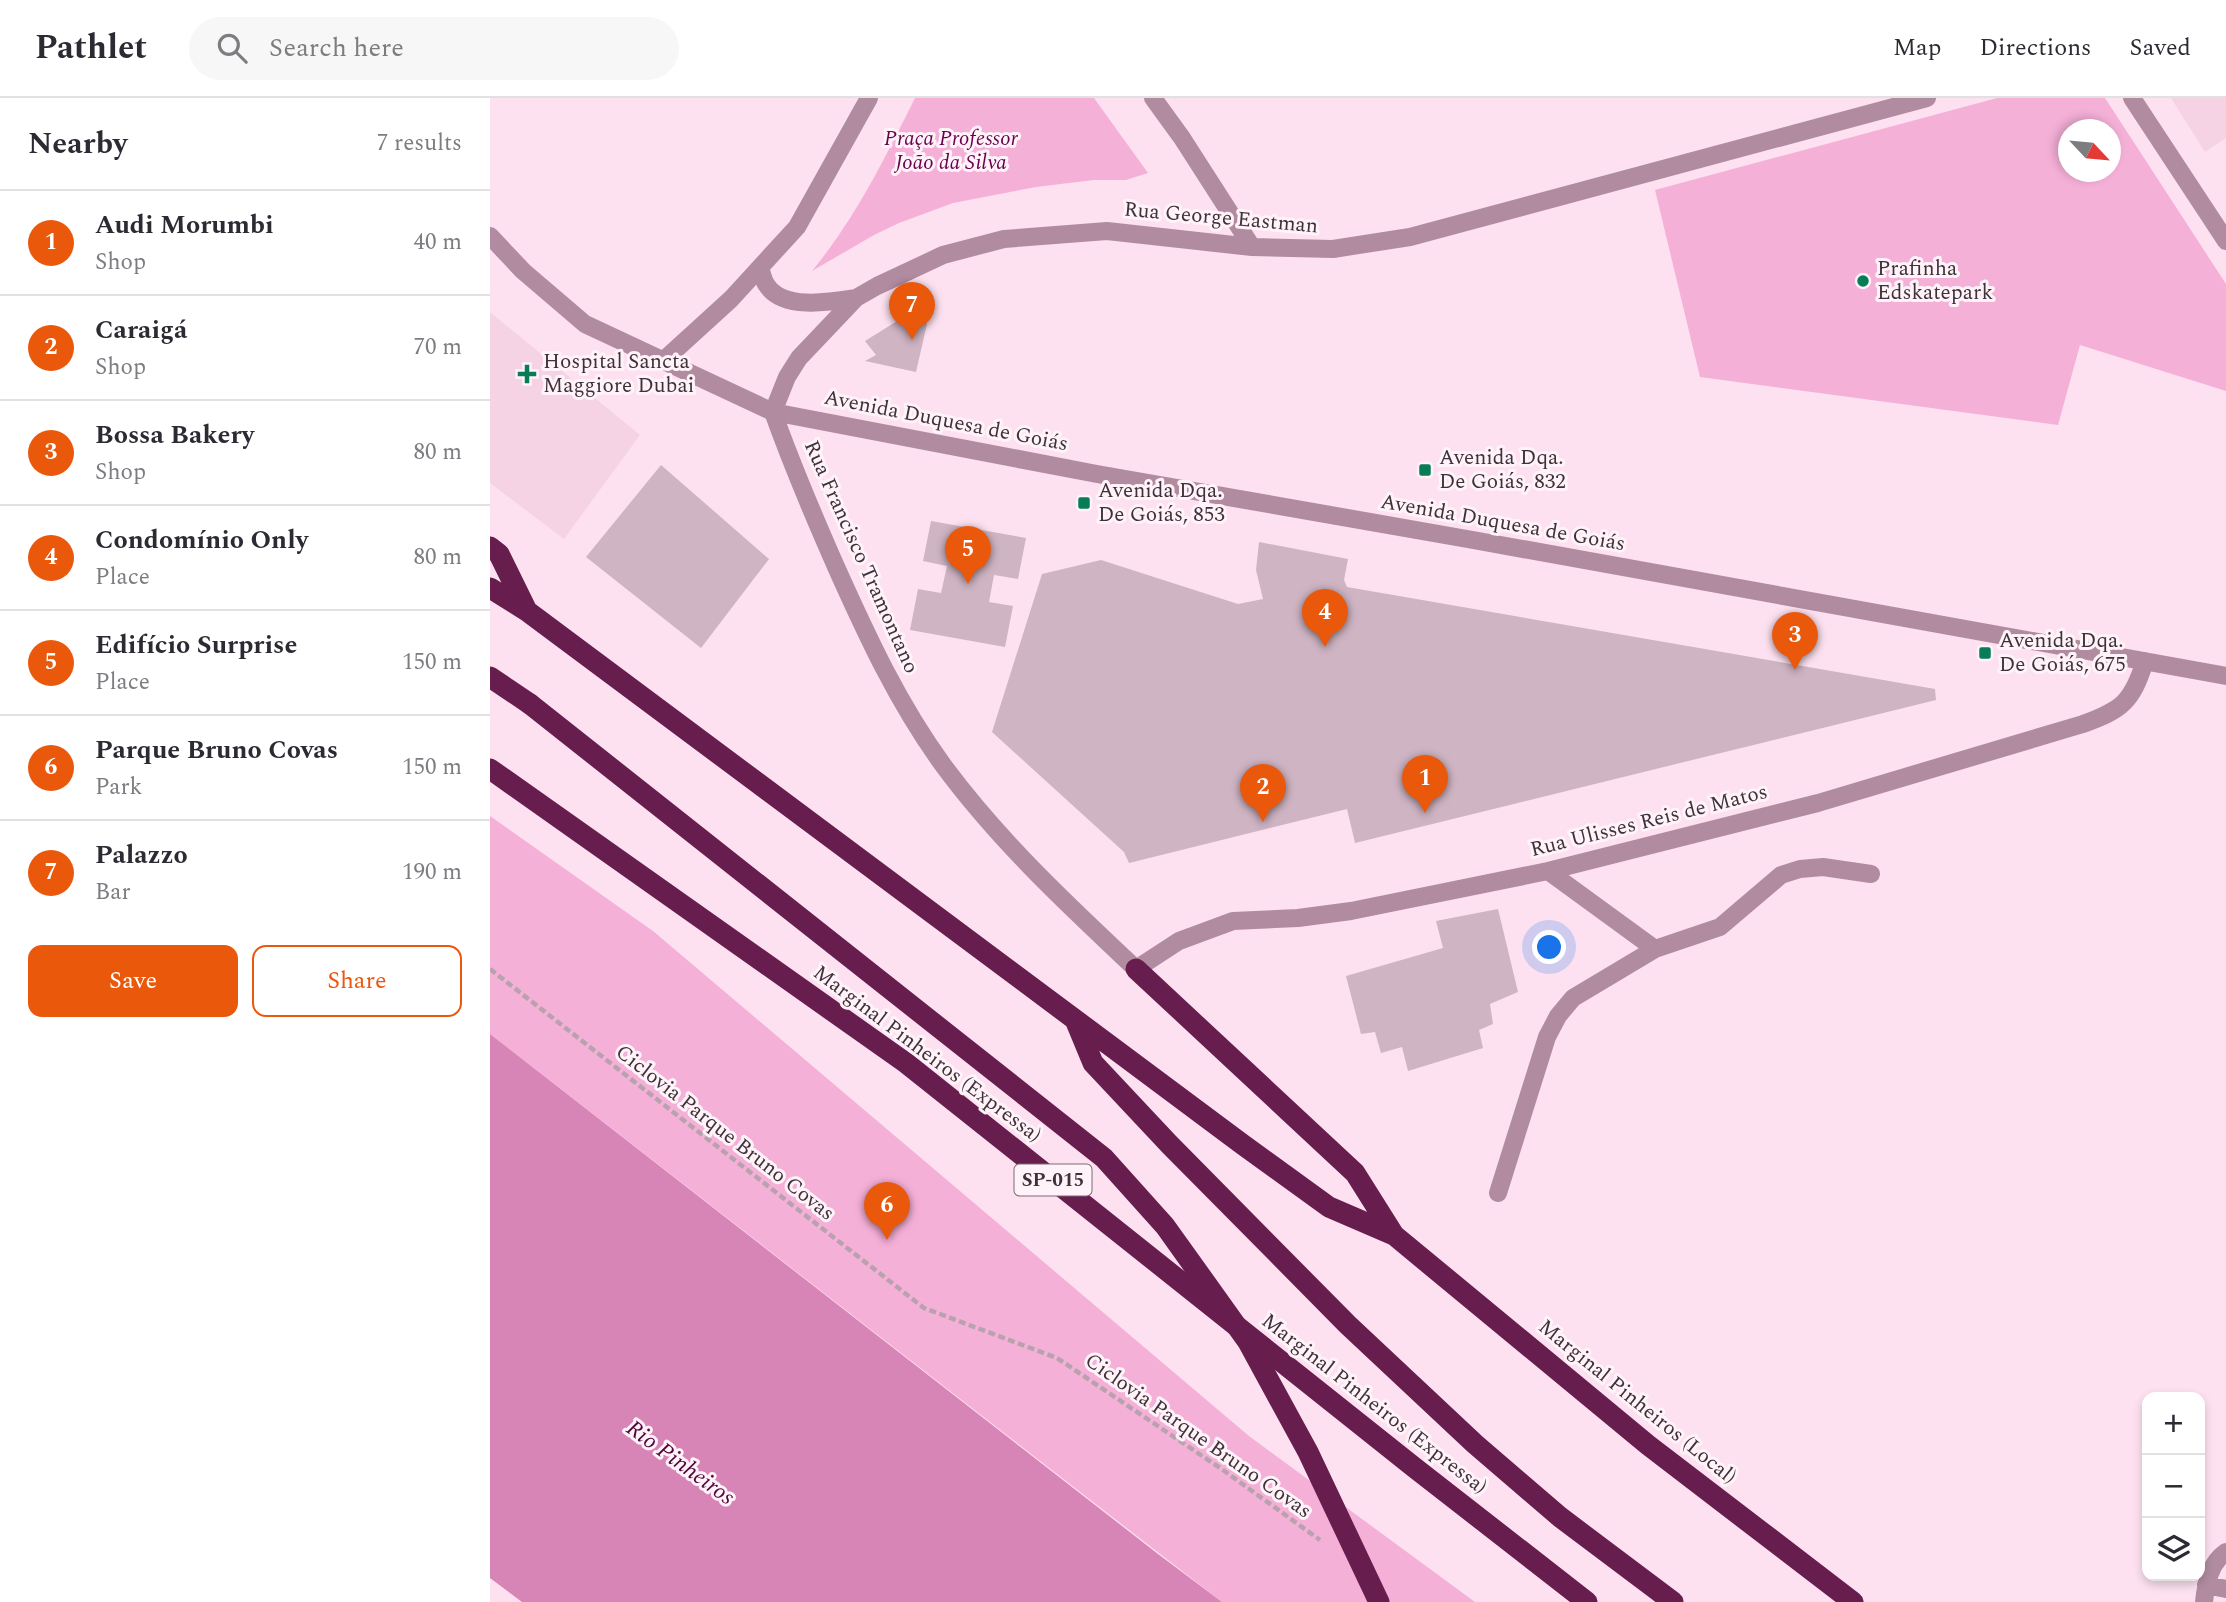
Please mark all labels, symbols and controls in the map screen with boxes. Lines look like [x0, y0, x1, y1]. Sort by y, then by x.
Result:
search box [189, 17, 679, 80]
text: Pathlet [35, 23, 147, 73]
text: Search here [269, 28, 404, 68]
icon: search [213, 29, 251, 67]
text: Map [1893, 30, 1941, 66]
text: Directions [1979, 30, 2091, 66]
text: Saved [2129, 30, 2191, 66]
north arrow [2058, 119, 2121, 182]
text: Nearby [28, 121, 127, 167]
park label: Praça Professor João da Silva [884, 123, 1019, 179]
text: 7 results [377, 126, 462, 161]
street label: Rua George Eastman [1123, 194, 1319, 242]
text: Audi Morumbi [95, 205, 274, 245]
text: 1 [45, 225, 57, 260]
text: 40 m [413, 225, 462, 260]
text: Shop [95, 245, 146, 280]
place label: Prafinha Edskatepark [1877, 253, 1993, 309]
marker: Prafinha Edskatepark [1855, 273, 1871, 289]
pin: 7 [889, 282, 935, 340]
text: Caraigá [95, 310, 187, 350]
text: 2 [45, 330, 57, 365]
text: 70 m [413, 330, 462, 365]
place label: Hospital Sancta Maggiore Dubai [543, 346, 694, 402]
text: Shop [95, 350, 146, 385]
marker: Hospital Sancta Maggiore Dubai [517, 364, 537, 384]
street label: Avenida Duquesa de Goiás [821, 382, 1071, 460]
text: Bossa Bakery [95, 415, 254, 455]
text: 3 [45, 435, 57, 470]
text: 80 m [413, 435, 462, 470]
street label: Rua Francisco Tramontano [795, 435, 927, 679]
place label: Avenida Dqa. De Goiás, 832 [1439, 442, 1566, 498]
text: Shop [95, 455, 146, 490]
marker: Avenida Dqa. De Goiás, 832 [1417, 462, 1433, 478]
place label: Avenida Dqa. De Goiás, 853 [1098, 475, 1225, 531]
street label: Avenida Duquesa de Goiás [1378, 486, 1628, 560]
marker: Avenida Dqa. De Goiás, 853 [1076, 495, 1092, 511]
text: Condomínio Only [95, 520, 308, 560]
pin: 5 [945, 526, 991, 584]
text: 4 [45, 540, 57, 575]
text: 80 m [413, 540, 462, 575]
text: Place [95, 560, 150, 595]
pin: 4 [1302, 589, 1348, 647]
pin: 3 [1772, 612, 1818, 670]
text: Edifício Surprise [95, 625, 297, 665]
place label: Avenida Dqa. De Goiás, 675 [1999, 625, 2126, 681]
text: 5 [45, 645, 57, 680]
text: 150 m [402, 645, 462, 680]
marker: Avenida Dqa. De Goiás, 675 [1977, 645, 1993, 661]
text: Place [95, 665, 150, 700]
text: Parque Bruno Covas [95, 730, 338, 770]
text: 6 [45, 750, 57, 785]
text: 150 m [402, 750, 462, 785]
pin: 1 [1402, 755, 1448, 813]
pin: 2 [1240, 764, 1286, 822]
text: Park [95, 770, 142, 805]
street label: Rua Ulisses Reis de Matos [1527, 776, 1771, 866]
text: Palazzo [95, 835, 188, 875]
text: 7 [45, 855, 57, 890]
text: 190 m [402, 855, 462, 890]
text: Bar [95, 875, 131, 910]
your location [1532, 930, 1566, 964]
button: Save [28, 945, 238, 1017]
button: Share [252, 945, 462, 1017]
street label: Marginal Pinheiros (Expressa) [806, 957, 1048, 1151]
street label: Ciclovia Parque Bruno Covas [608, 1037, 842, 1229]
road number: SP-015 [1014, 1164, 1092, 1196]
pin: 6 [864, 1182, 910, 1240]
street label: Marginal Pinheiros (Expressa) [1254, 1306, 1494, 1502]
street label: Marginal Pinheiros (Local) [1531, 1312, 1743, 1492]
street label: Ciclovia Parque Bruno Covas [1078, 1345, 1318, 1527]
map controls [2142, 1392, 2205, 1581]
button: + [2142, 1392, 2205, 1455]
water label: Rio Pinheiros [618, 1412, 742, 1514]
button: − [2142, 1455, 2205, 1518]
button: layers [2142, 1518, 2205, 1581]

